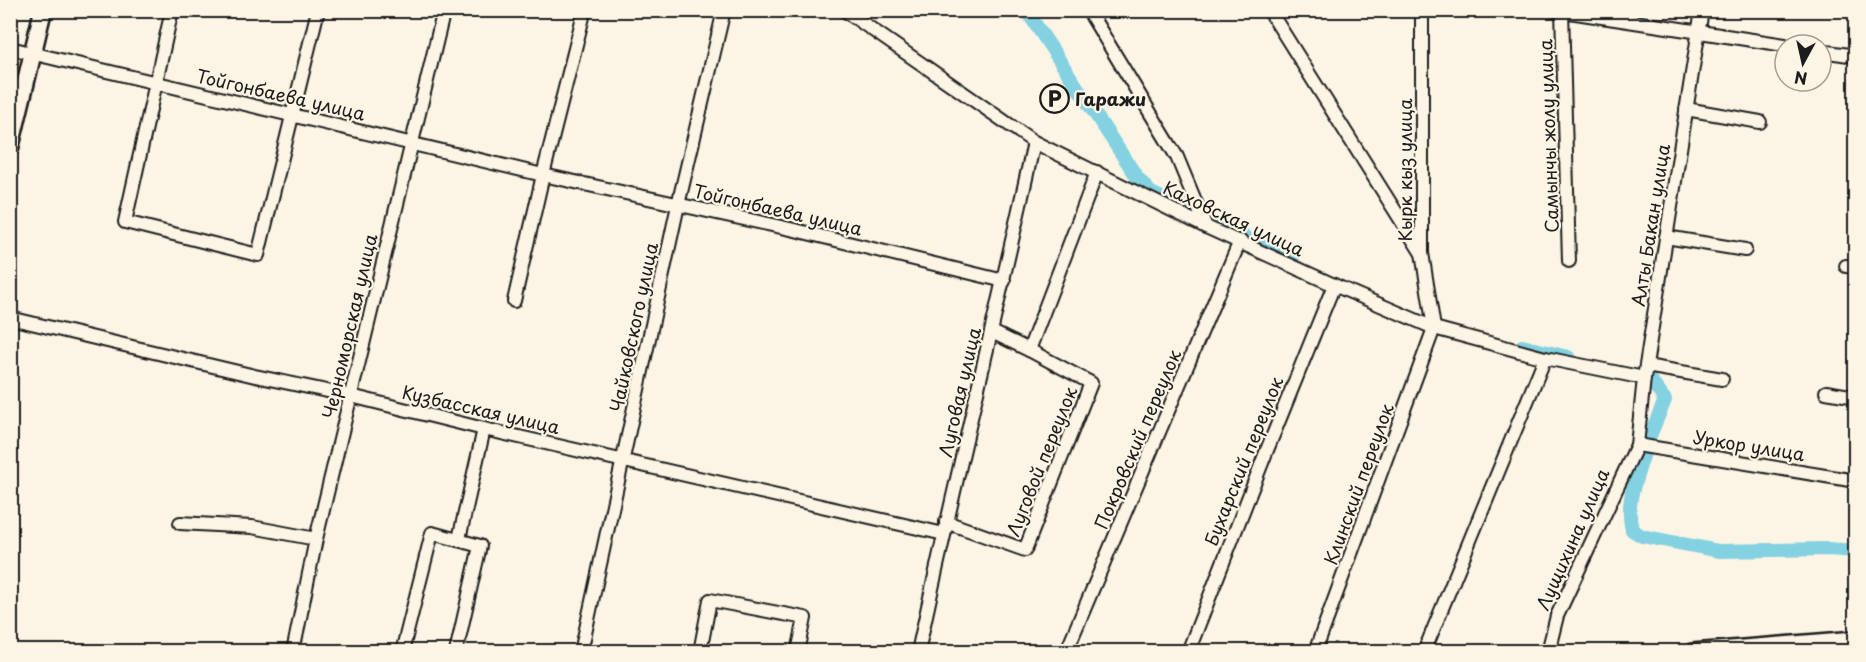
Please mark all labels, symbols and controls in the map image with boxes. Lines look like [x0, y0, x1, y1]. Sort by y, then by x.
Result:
north arrow [1773, 33, 1833, 93]
street label: Самынчы жолу улица [1531, 38, 1565, 233]
street label: Тойгонбаева улица [194, 61, 369, 127]
text: N [1793, 66, 1809, 92]
parking icon: Гаражи [1038, 82, 1070, 114]
place label: Гаражи [1075, 85, 1146, 112]
street label: Кырк кыз улица [1391, 98, 1418, 242]
street label: Алты Бакан улица [1624, 141, 1676, 308]
street label: Каховская улица [1159, 173, 1310, 263]
street label: Тойгонбаева улица [691, 176, 866, 242]
street label: Черноморская улица [315, 230, 384, 421]
street label: Чайковского улица [602, 239, 664, 414]
street label: Луговая улица [931, 324, 987, 460]
street label: Покровский переулок [1087, 345, 1187, 533]
street label: Бухарский переулок [1197, 372, 1289, 550]
street label: Кузбасская улица [400, 378, 563, 440]
street label: Луговой переулок [999, 382, 1083, 540]
street label: Клинский переулок [1316, 399, 1400, 569]
street label: Уркор улица [1691, 423, 1807, 467]
street label: Лущихина улица [1529, 463, 1616, 614]

